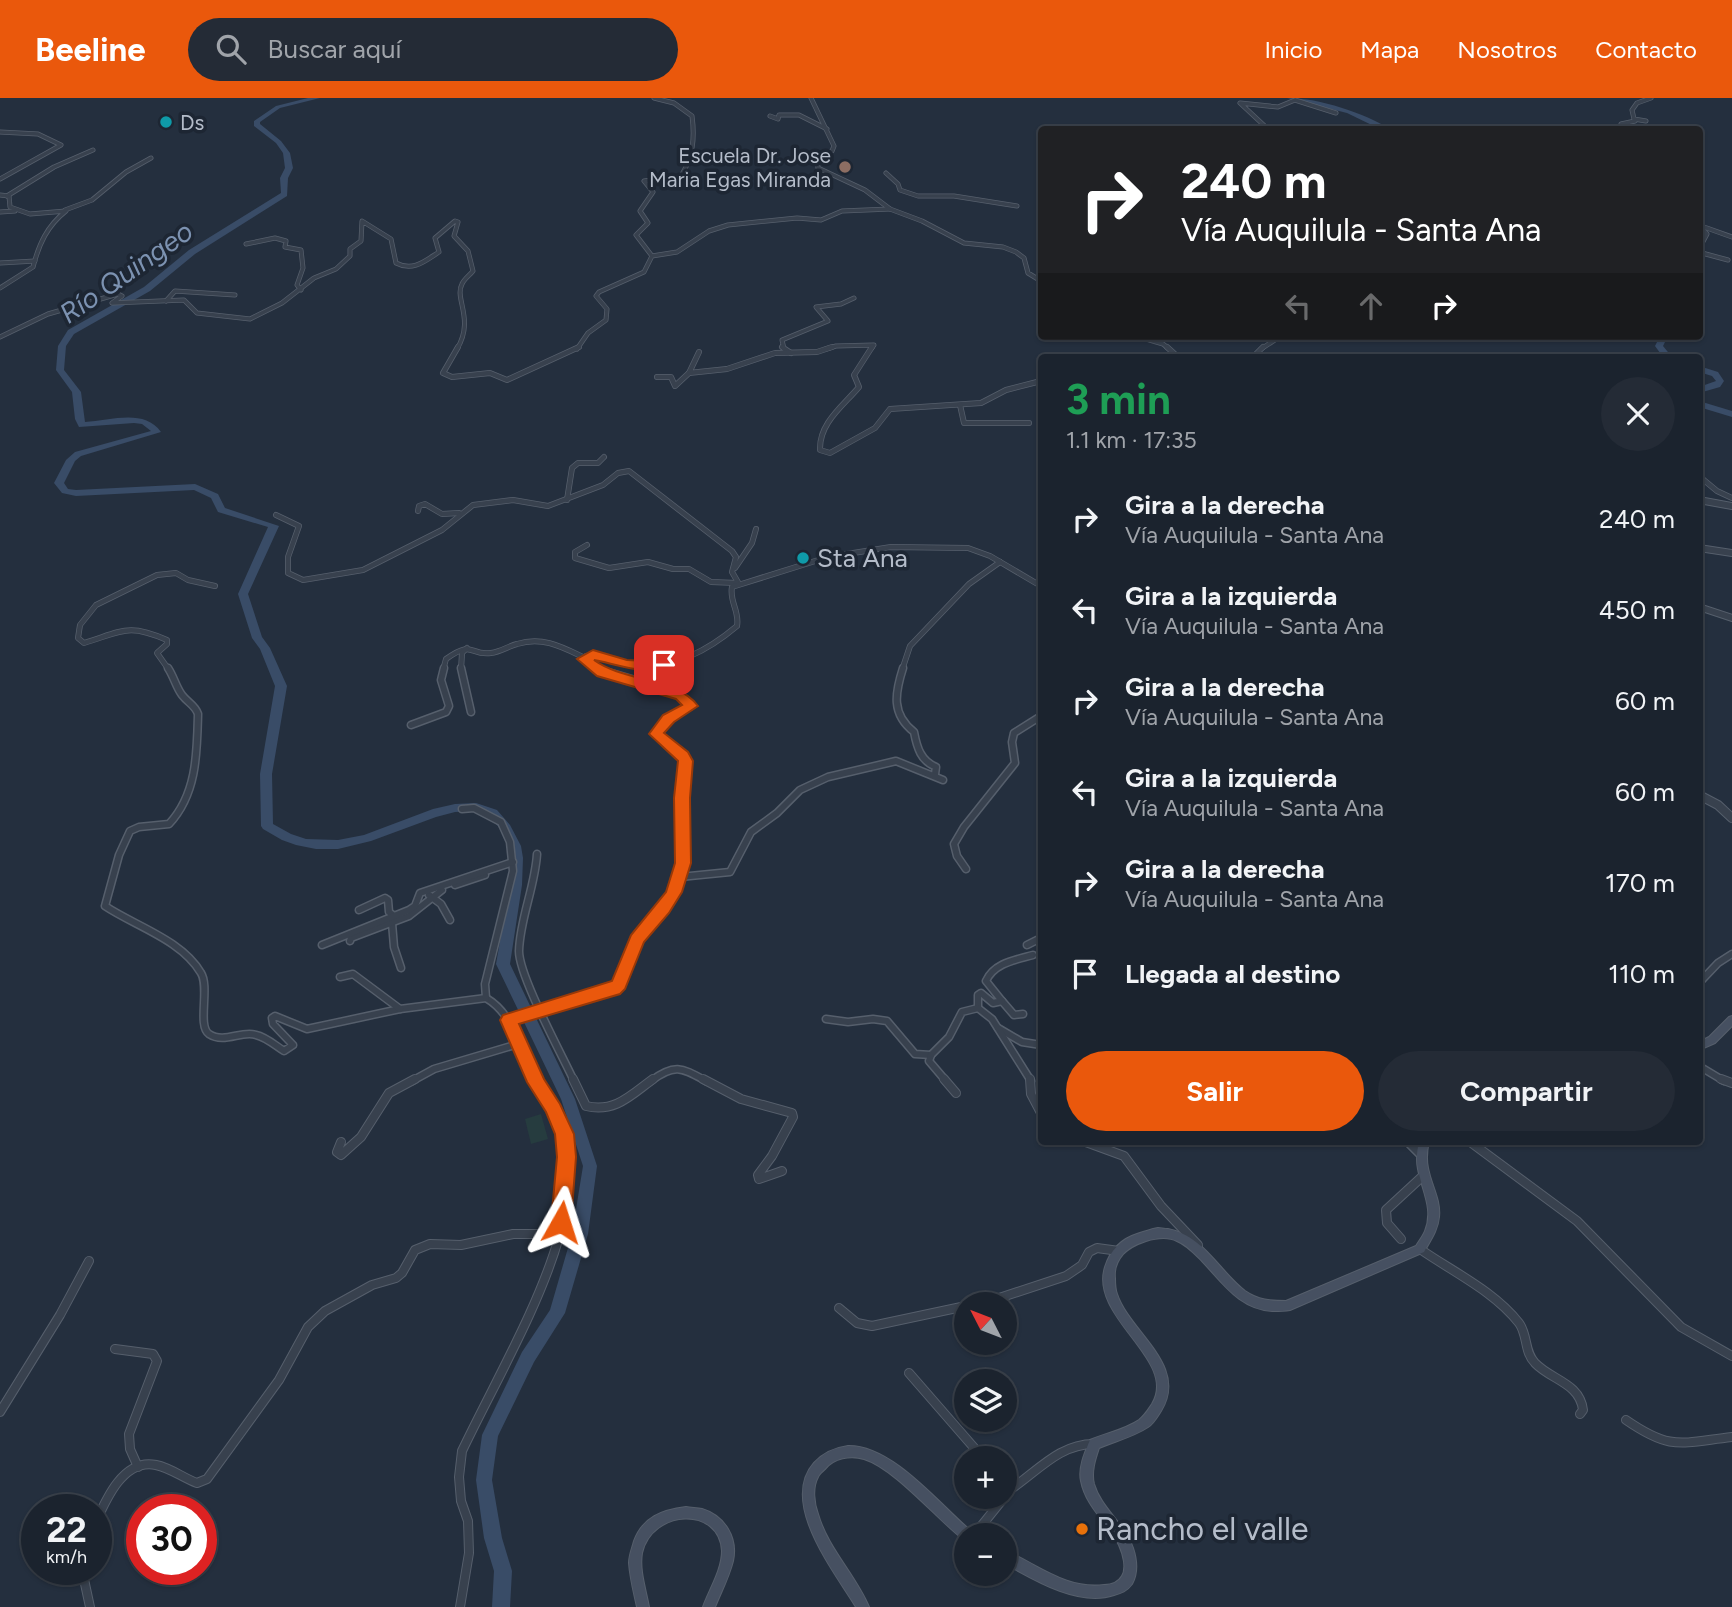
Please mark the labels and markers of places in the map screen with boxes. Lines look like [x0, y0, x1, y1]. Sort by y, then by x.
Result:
place label: Ds [180, 110, 204, 135]
marker: Ds [158, 114, 174, 130]
place label: Escuela Dr. Jose Maria Egas Miranda [649, 143, 831, 192]
marker: Escuela Dr. Jose Maria Egas Miranda [837, 159, 853, 175]
place label: Sta Ana [817, 542, 908, 574]
marker: Sta Ana [795, 550, 811, 566]
pin [634, 635, 694, 695]
place label: Rancho el valle [1096, 1510, 1308, 1548]
marker: Rancho el valle [1074, 1521, 1090, 1537]

